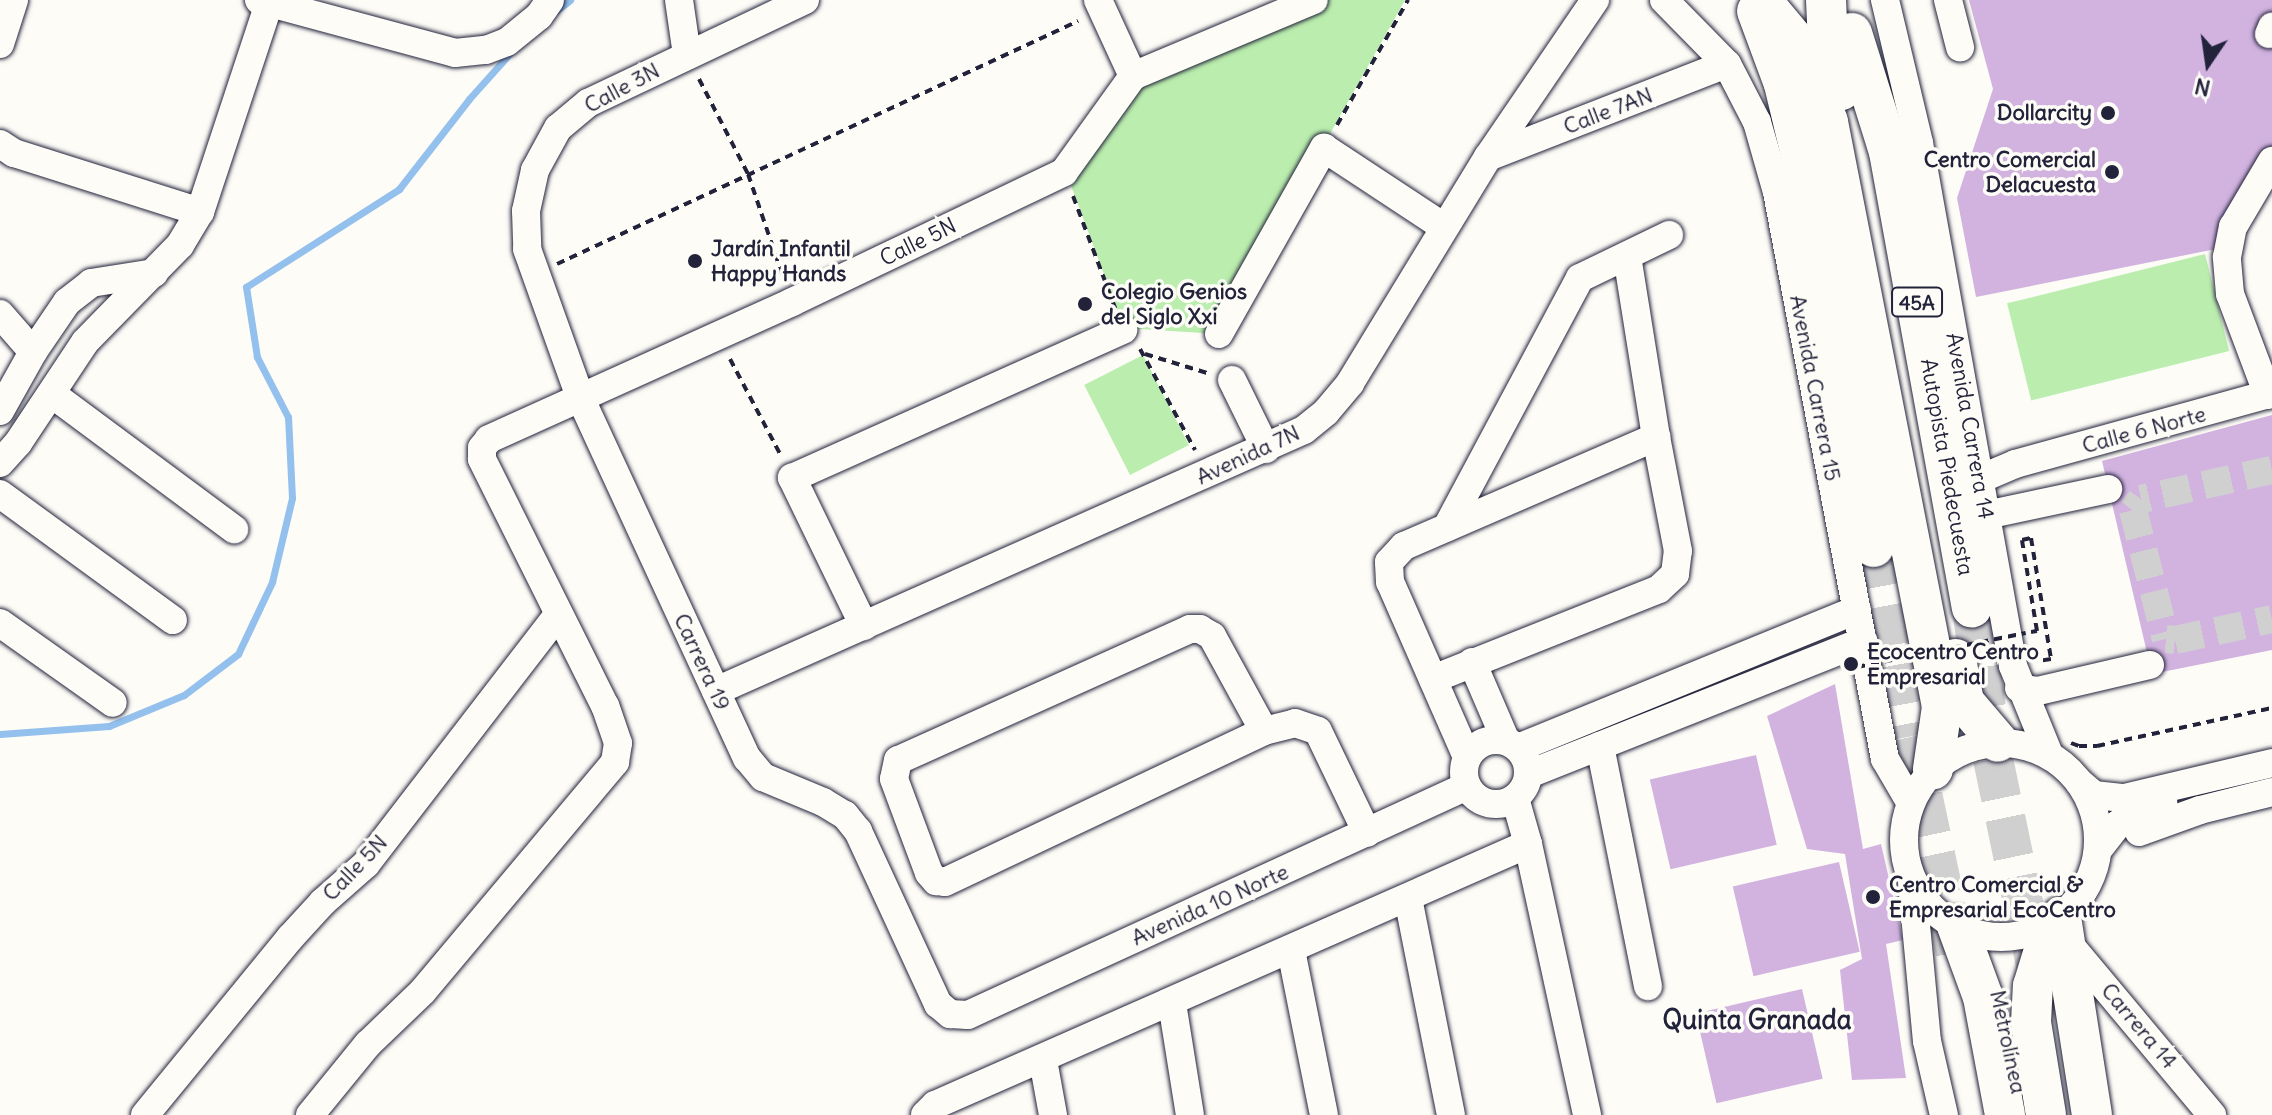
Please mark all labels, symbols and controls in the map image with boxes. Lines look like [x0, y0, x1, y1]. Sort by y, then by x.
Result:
north arrow [2168, 24, 2248, 104]
street label: Calle 3N [580, 57, 664, 119]
text: N [2192, 72, 2213, 103]
street label: Calle 7AN [1560, 82, 1656, 140]
place label: Dollarcity [1997, 100, 2092, 126]
marker: Dollarcity [2099, 104, 2117, 122]
place label: Centro Comercial Delacuesta [1924, 146, 2096, 198]
marker: Centro Comercial Delacuesta [2103, 163, 2121, 181]
street label: Calle 5N [876, 212, 960, 272]
place label: Jardín Infantil Happy Hands [711, 235, 851, 286]
marker: Jardín Infantil Happy Hands [686, 252, 704, 270]
place label: Colegio Genios del Siglo Xxi [1101, 278, 1247, 330]
road number: 45A [1891, 286, 1943, 318]
street label: Avenida Carrera 15 [1784, 293, 1846, 483]
marker: Colegio Genios del Siglo Xxi [1076, 295, 1094, 313]
street label: Avenida Carrera 14 [1941, 331, 1999, 521]
street label: Autopista Piedecuesta [1915, 356, 1979, 578]
street label: Calle 6 Norte [2079, 401, 2209, 459]
street label: Avenida 7N [1192, 420, 1304, 490]
street label: Carrera 19 [668, 609, 736, 715]
place label: Ecocentro Centro Empresarial [1867, 638, 2039, 690]
marker: Ecocentro Centro Empresarial [1842, 655, 1860, 673]
street label: Calle 5N [317, 829, 393, 907]
street label: Avenida 10 Norte [1128, 859, 1292, 951]
place label: Centro Comercial & Empresarial EcoCentro [1889, 871, 2116, 922]
marker: Centro Comercial & Empresarial EcoCentro [1864, 888, 1882, 906]
street label: Carrera 14 [2095, 978, 2183, 1074]
street label: Metrolínea [1984, 988, 2032, 1096]
district label: Quinta Granada [1662, 1004, 1852, 1036]

